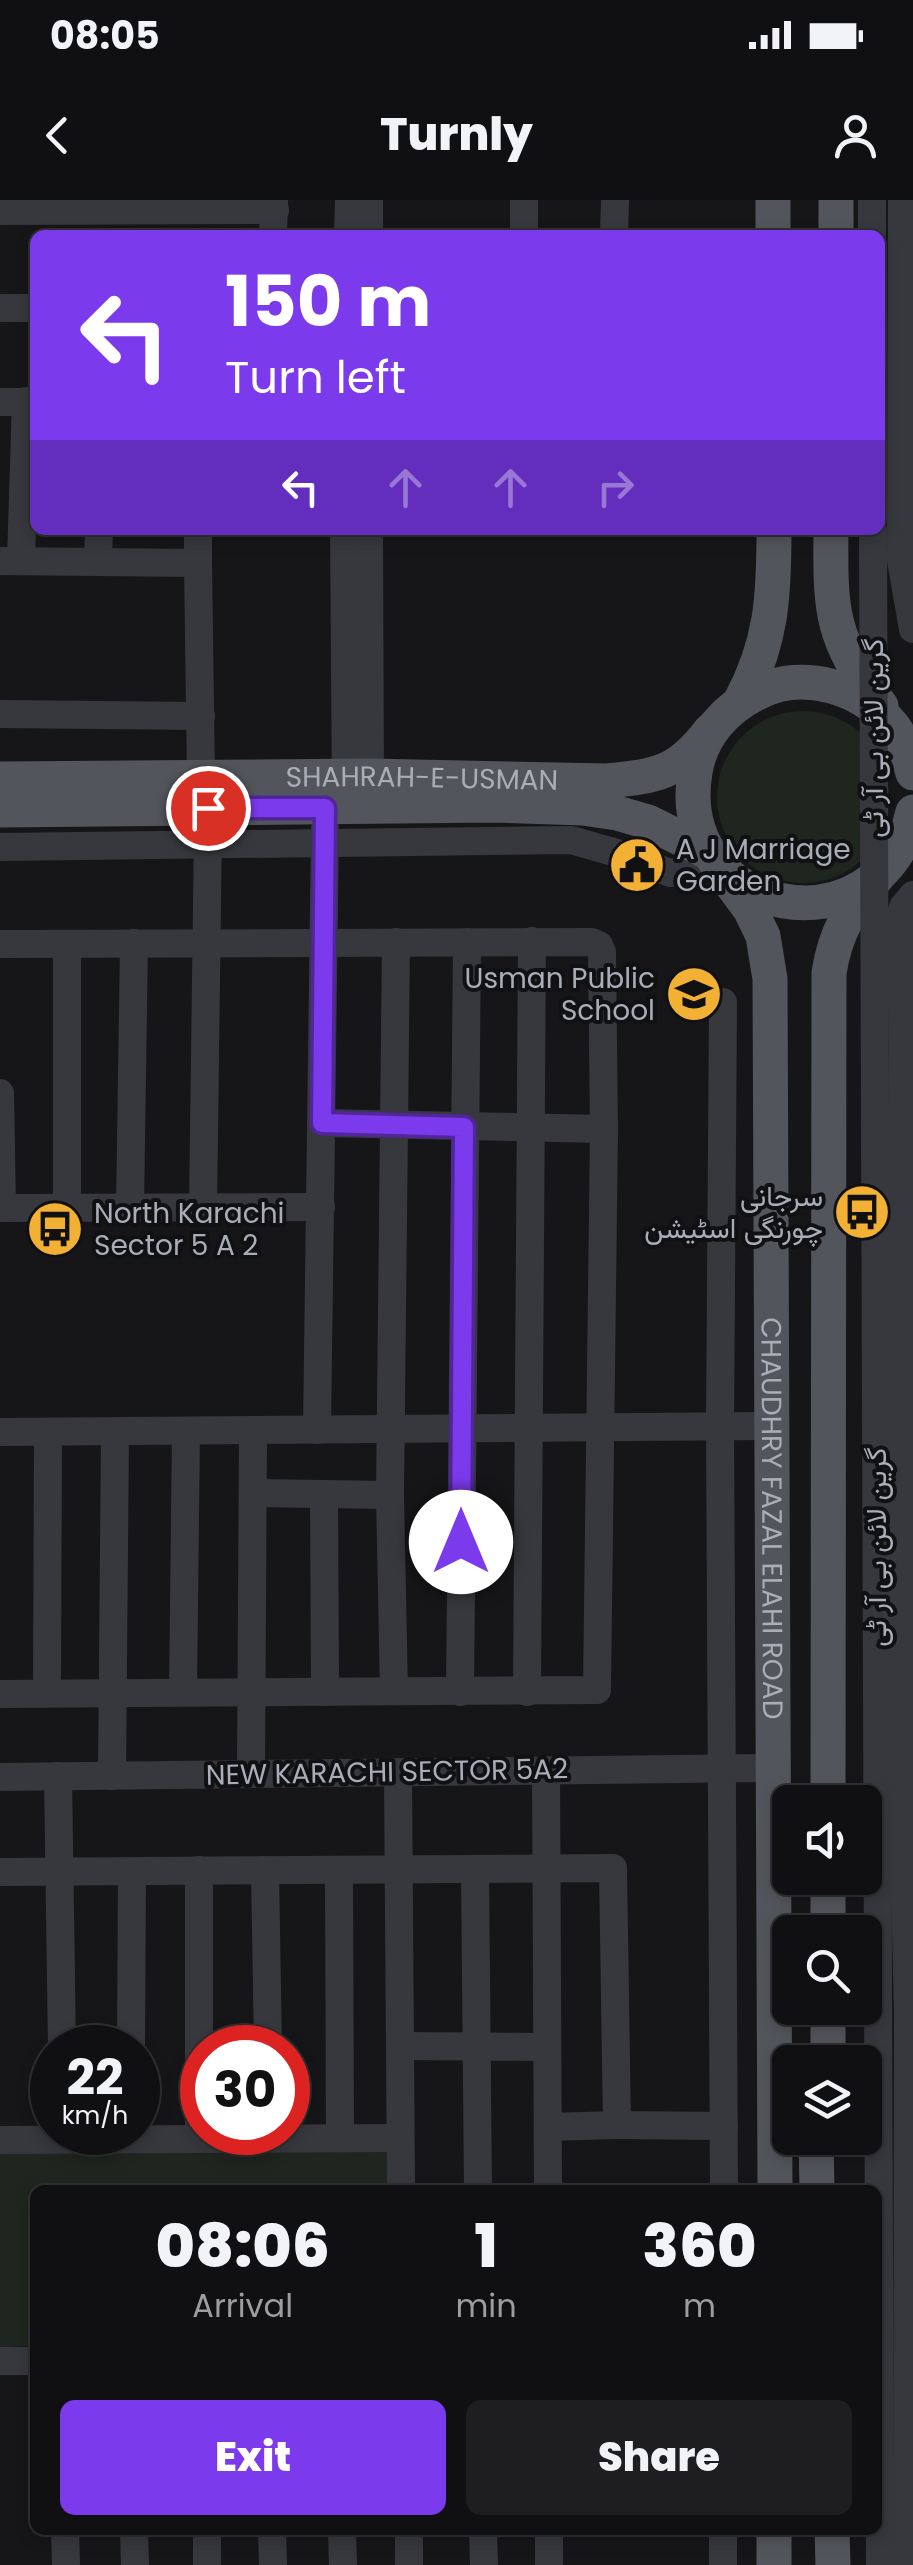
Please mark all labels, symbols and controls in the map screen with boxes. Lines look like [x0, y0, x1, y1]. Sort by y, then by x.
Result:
text: 08:05 [50, 9, 160, 62]
text: Turnly [380, 103, 533, 166]
icon: back [30, 108, 85, 163]
icon: person [828, 108, 883, 163]
text: 150 m [225, 252, 431, 351]
icon: left [60, 270, 190, 400]
text: Turn left [225, 346, 406, 409]
icon: left [273, 460, 328, 515]
icon: ahead [378, 460, 433, 515]
icon: ahead [483, 460, 538, 515]
icon: right [588, 460, 643, 515]
street label: گرین لائن بی آر ٹی [854, 638, 893, 838]
street label: SHAHRAH-E-USMAN [286, 756, 559, 799]
pin [166, 766, 251, 851]
icon: arrive [181, 781, 236, 836]
place label: A J Marriage Garden [676, 830, 851, 901]
public building icon: A J Marriage Garden [607, 835, 667, 895]
place label: Usman Public School [464, 959, 655, 1030]
school or university icon: Usman Public School [664, 964, 724, 1024]
place label: سرجانی چورنگی اسٹیشن [644, 1177, 823, 1248]
bus stop icon: سرجانی چورنگی اسٹیشن [832, 1182, 892, 1242]
place label: North Karachi Sector 5 A 2 [94, 1194, 285, 1265]
bus stop icon: North Karachi Sector 5 A 2 [25, 1199, 85, 1259]
street label: CHAUDHRY FAZAL ELAHI ROAD [752, 1317, 793, 1720]
street label: گرین لائن بی آر ٹی [857, 1447, 896, 1647]
position arrow [409, 1490, 513, 1594]
street label: NEW KARACHI SECTOR 5A2 [205, 1749, 569, 1795]
map controls [772, 1785, 882, 2155]
button: sound [772, 1785, 882, 1895]
button: search [772, 1915, 882, 2025]
speed limit sign: 30 [180, 2025, 310, 2155]
text: 22 [66, 2042, 124, 2113]
button: layers [772, 2045, 882, 2155]
text: km/h [62, 2098, 128, 2133]
text: 08:06 [156, 2204, 330, 2288]
text: 1 [474, 2204, 498, 2288]
text: 360 [642, 2204, 756, 2288]
text: Arrival [192, 2283, 293, 2328]
text: min [455, 2283, 517, 2328]
text: m [683, 2283, 716, 2328]
button: Exit [60, 2400, 446, 2515]
button: Share [466, 2400, 852, 2515]

